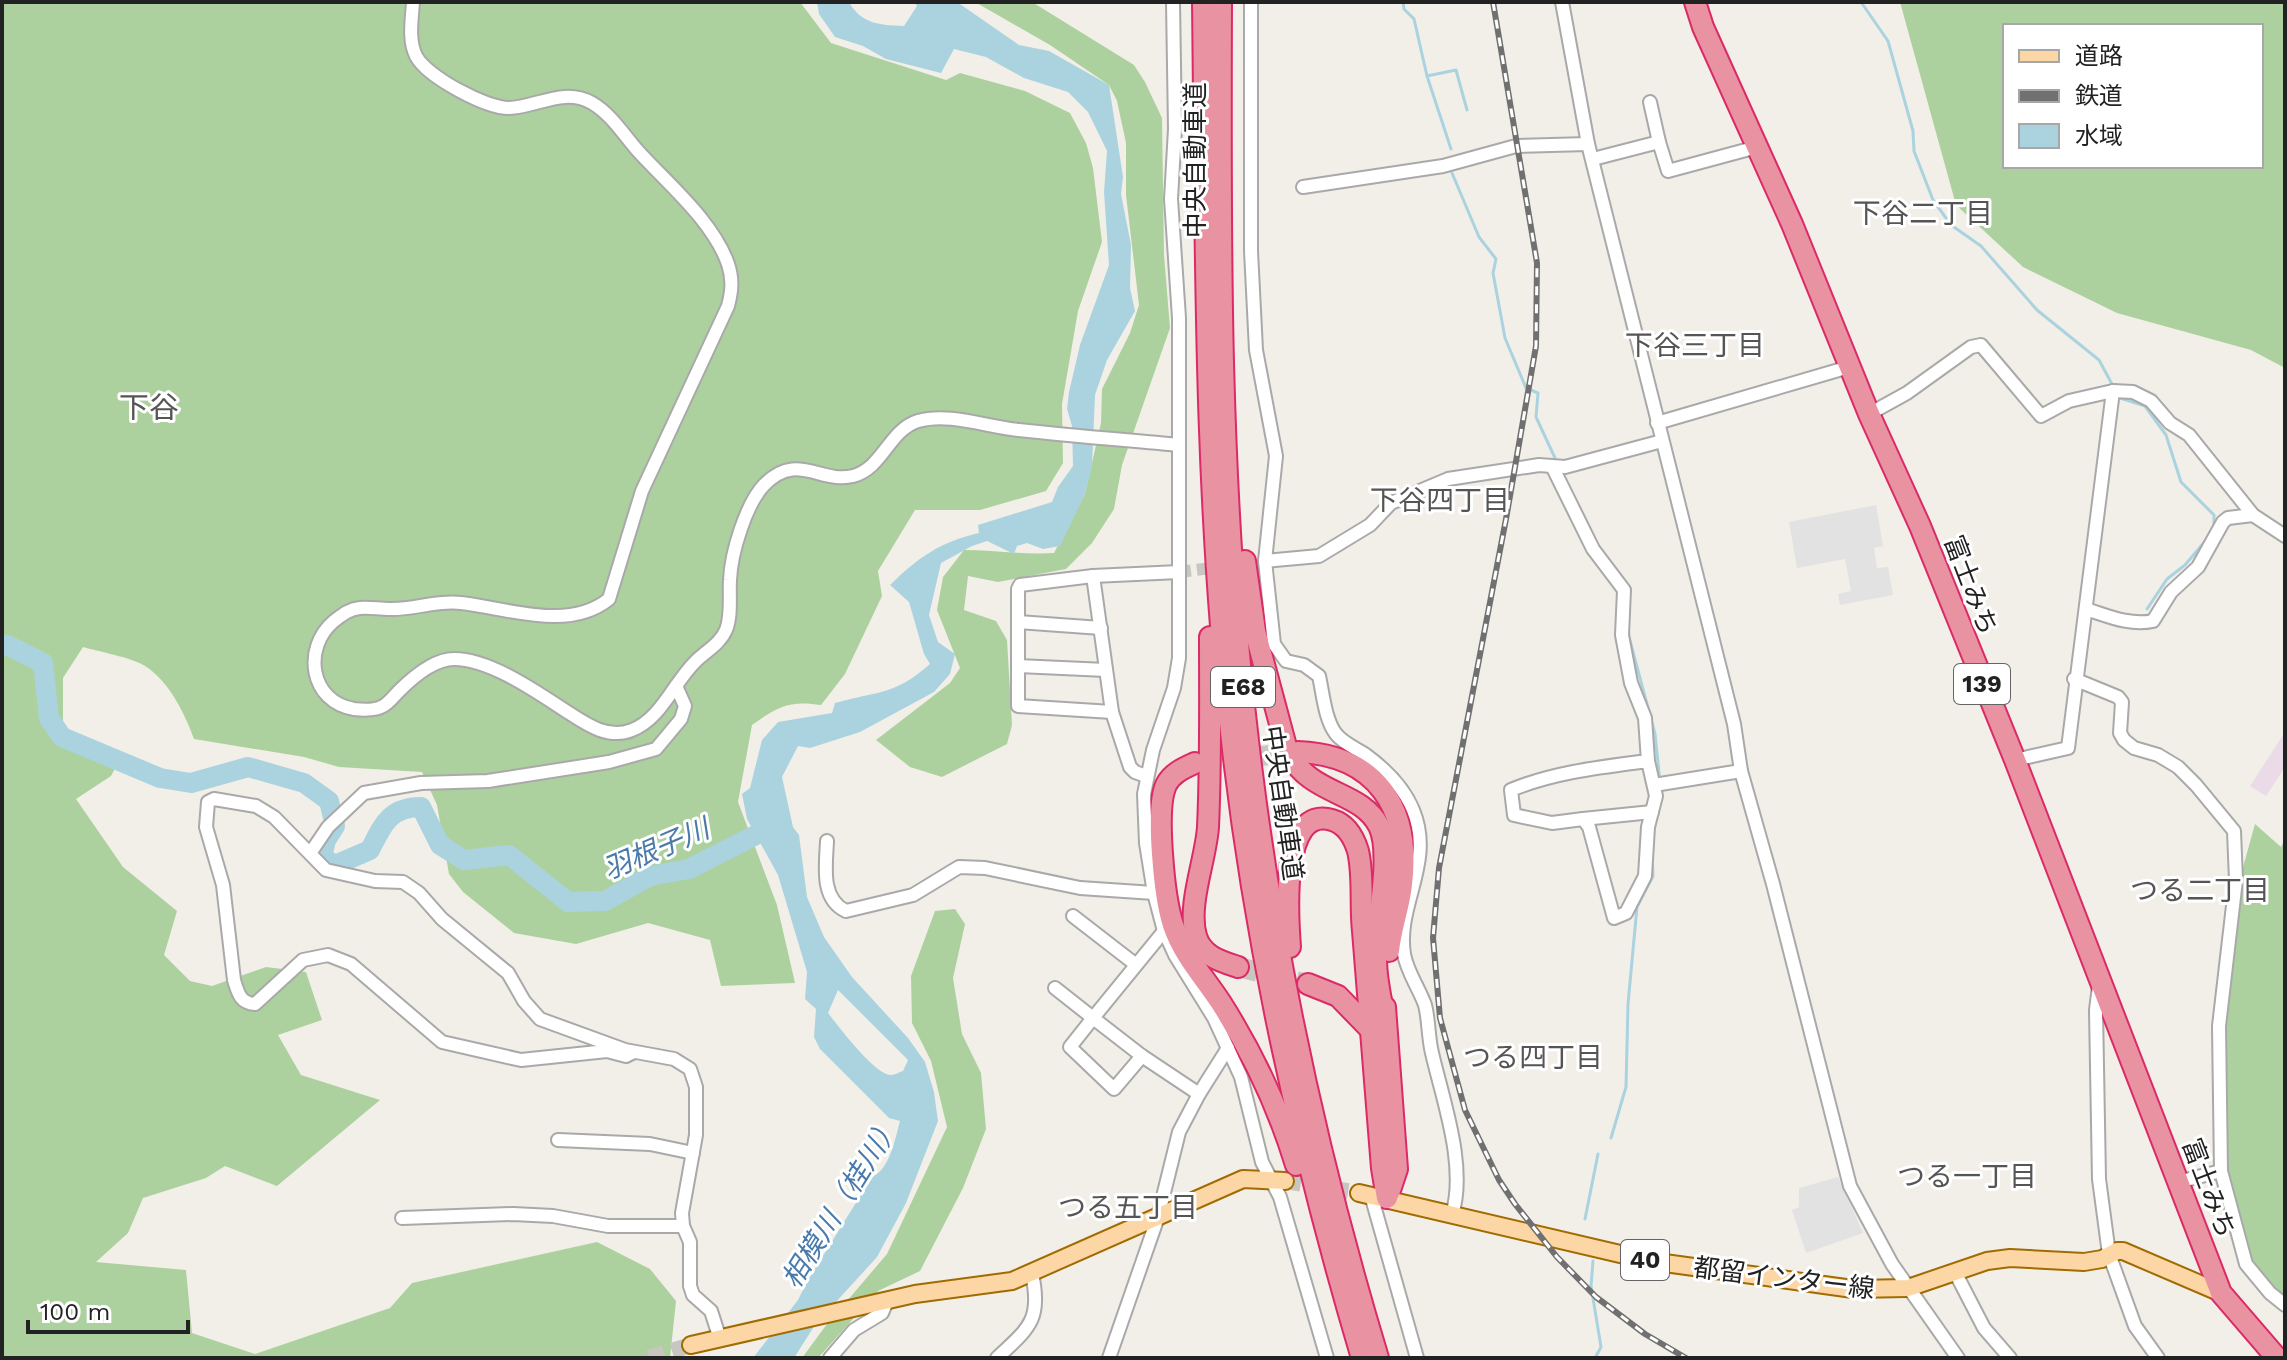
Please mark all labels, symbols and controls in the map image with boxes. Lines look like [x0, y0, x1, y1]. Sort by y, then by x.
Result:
legend [2003, 24, 2263, 168]
text: 道路 [2075, 42, 2123, 70]
street label: 中央自動車道 [1180, 82, 1210, 238]
text: 鉄道 [2075, 82, 2123, 110]
text: 水域 [2075, 122, 2123, 150]
district label: 下谷二丁目 [1853, 197, 1993, 230]
district label: 下谷三丁目 [1625, 329, 1765, 362]
district label: 下谷 [119, 390, 179, 425]
district label: 下谷四丁目 [1370, 484, 1510, 517]
street label: 富士みち [1938, 531, 2004, 639]
road number: 139 [1954, 664, 2010, 704]
road number: E68 [1211, 667, 1275, 707]
street label: 中央自動車道 [1257, 724, 1309, 882]
water label: 羽根子川 [598, 811, 717, 886]
district label: つる二丁目 [2130, 874, 2270, 907]
district label: つる四丁目 [1463, 1041, 1603, 1074]
water label: 相模川（桂川） [775, 1110, 907, 1294]
street label: 富士みち [2176, 1134, 2242, 1242]
district label: つる一丁目 [1897, 1160, 2037, 1193]
district label: つる五丁目 [1058, 1191, 1198, 1224]
road number: 40 [1621, 1240, 1669, 1280]
street label: 都留インター線 [1692, 1252, 1876, 1304]
scale bar [28, 1284, 188, 1334]
text: 100 m [40, 1298, 110, 1326]

